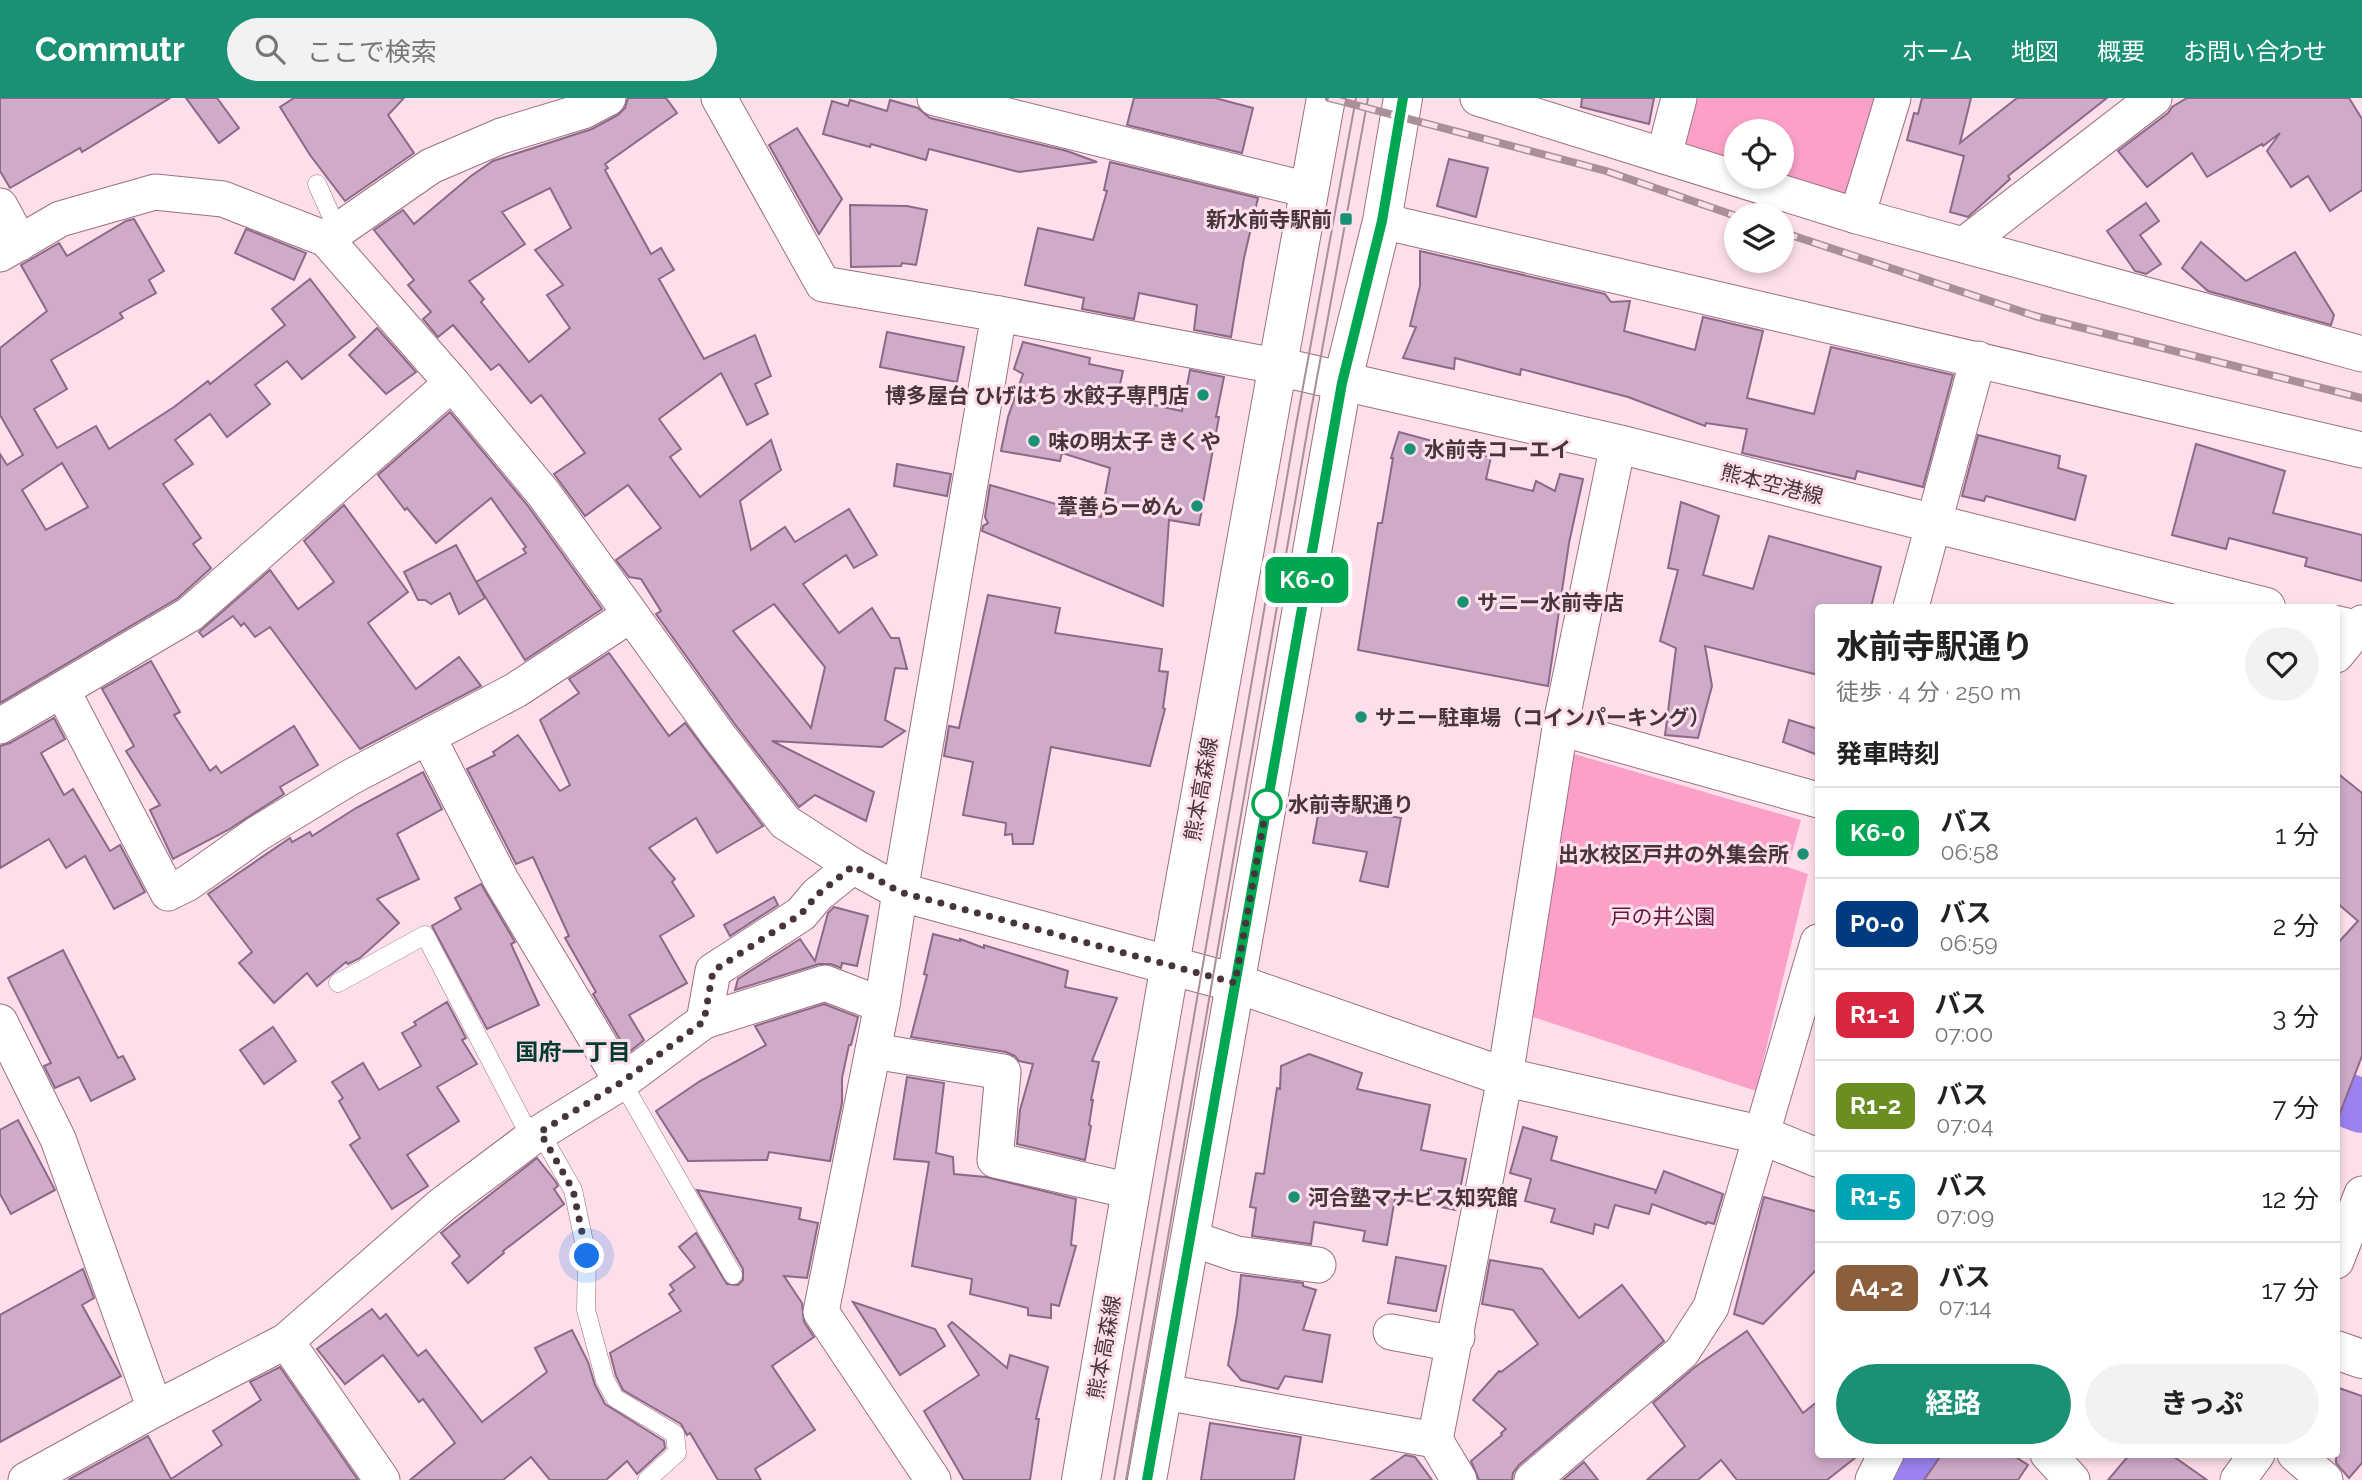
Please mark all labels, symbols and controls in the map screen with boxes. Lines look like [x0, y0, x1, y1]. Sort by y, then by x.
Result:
search box [227, 18, 717, 81]
text: Commutr [35, 30, 185, 69]
icon: search [251, 30, 289, 68]
text: ここで検索 [307, 37, 437, 67]
text: ホーム [1902, 37, 1973, 66]
text: 地図 [2011, 37, 2059, 66]
text: 概要 [2097, 37, 2145, 66]
text: お問い合わせ [2183, 37, 2327, 66]
map controls [1724, 119, 1794, 273]
button: locate [1724, 119, 1794, 189]
button: layers [1724, 203, 1794, 273]
place label: 新水前寺駅前 [1206, 207, 1332, 232]
marker: 新水前寺駅前 [1338, 211, 1354, 227]
place label: 博多屋台 ひげはち 水餃子専門店 [885, 383, 1189, 408]
marker: 博多屋台 ひげはち 水餃子専門店 [1195, 387, 1211, 403]
place label: 味の明太子 きくや [1048, 429, 1221, 454]
marker: 味の明太子 きくや [1026, 433, 1042, 449]
place label: 水前寺コーエイ [1424, 437, 1571, 462]
marker: 水前寺コーエイ [1402, 441, 1418, 457]
street label: 熊本空港線 [1718, 459, 1826, 509]
place label: 葦善らーめん [1057, 494, 1183, 519]
marker: 葦善らーめん [1189, 498, 1205, 514]
line badge: K6-0 [1258, 557, 1356, 603]
text: K6-0 [1279, 565, 1335, 594]
place label: サニー水前寺店 [1477, 590, 1624, 615]
marker: サニー水前寺店 [1455, 594, 1471, 610]
text: 水前寺駅通り [1836, 627, 2034, 666]
button: heart [2245, 627, 2319, 701]
text: 徒歩 · 4 分 · 250 m [1836, 678, 2021, 705]
place label: サニー駐車場（コインパーキング） [1375, 705, 1710, 730]
marker: サニー駐車場（コインパーキング） [1353, 709, 1369, 725]
street label: 熊本高森線 [1180, 735, 1222, 843]
text: 発車時刻 [1836, 739, 1940, 769]
marker: 水前寺駅通り [1252, 789, 1282, 819]
place label: 水前寺駅通り [1288, 792, 1414, 817]
text: バス [1940, 807, 1992, 837]
text: K6-0 [1850, 818, 1905, 847]
text: 1 分 [2275, 820, 2319, 850]
text: 06:58 [1940, 838, 1999, 865]
place label: 出水校区戸井の外集会所 [1558, 842, 1789, 867]
marker: 出水校区戸井の外集会所 [1795, 846, 1811, 862]
text: バス [1939, 898, 1991, 928]
park label: 戸の井公園 [1611, 904, 1716, 929]
text: P0-0 [1850, 909, 1904, 938]
text: 2 分 [2273, 911, 2319, 941]
text: 06:59 [1939, 929, 1998, 956]
text: バス [1935, 989, 1987, 1019]
text: R1-1 [1850, 1000, 1900, 1029]
text: 3 分 [2272, 1002, 2319, 1032]
text: 07:00 [1935, 1020, 1993, 1047]
district label: 国府一丁目 [516, 1038, 631, 1065]
text: バス [1936, 1080, 1988, 1110]
text: R1-2 [1850, 1091, 1901, 1120]
text: 7 分 [2272, 1093, 2319, 1123]
text: 07:04 [1936, 1111, 1993, 1138]
text: バス [1936, 1171, 1988, 1201]
text: R1-5 [1850, 1182, 1901, 1211]
text: 12 分 [2262, 1184, 2319, 1214]
place label: 河合塾マナビス知究館 [1308, 1185, 1518, 1210]
marker: 河合塾マナビス知究館 [1286, 1189, 1302, 1205]
text: 07:09 [1936, 1202, 1994, 1229]
your location [569, 1238, 604, 1273]
text: バス [1939, 1262, 1991, 1292]
text: A4-2 [1850, 1273, 1904, 1302]
text: 17 分 [2261, 1275, 2319, 1305]
street label: 熊本高森線 [1083, 1293, 1125, 1401]
text: 07:14 [1939, 1293, 1992, 1320]
button: 経路 [1836, 1364, 2071, 1444]
button: きっぷ [2085, 1364, 2319, 1444]

